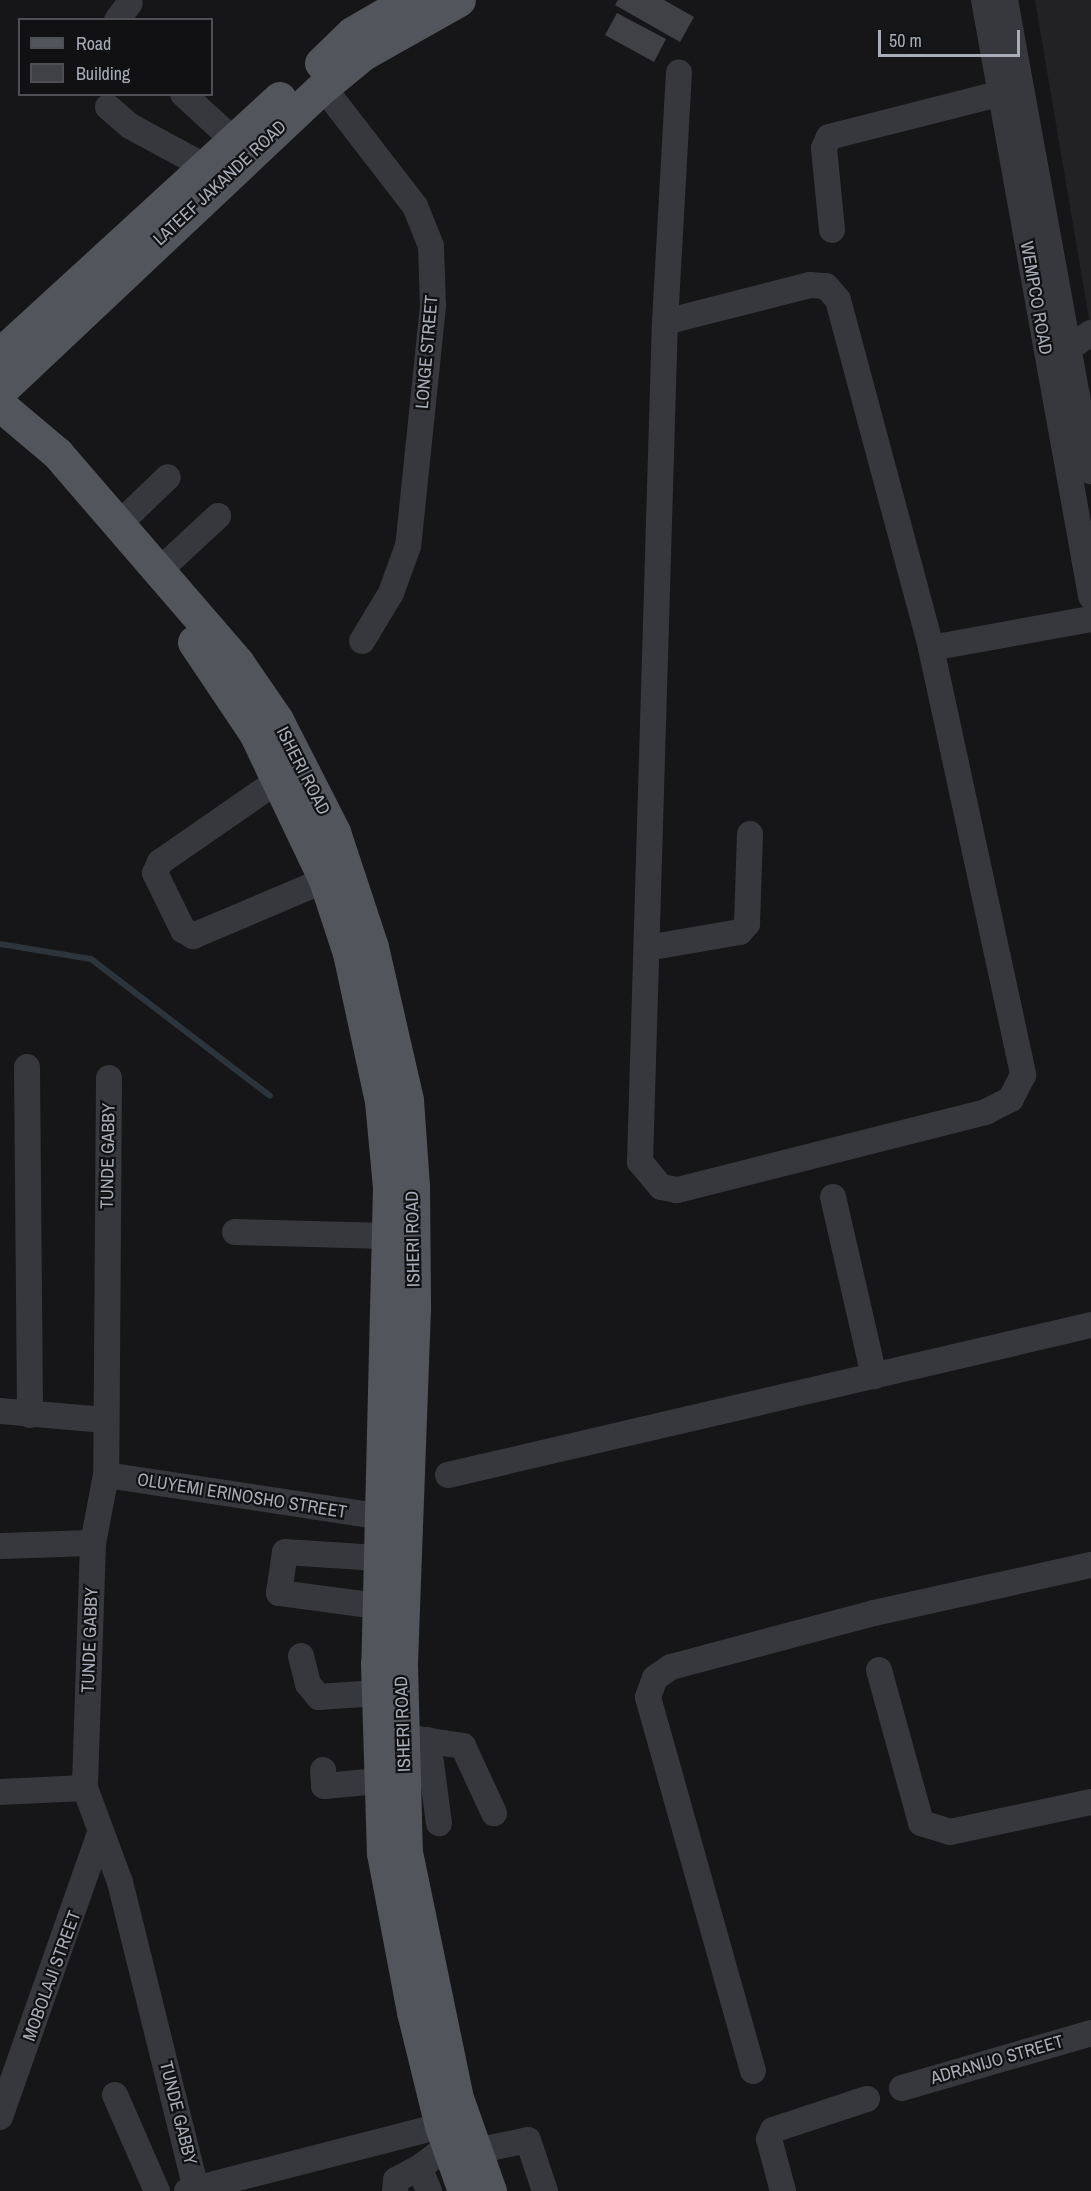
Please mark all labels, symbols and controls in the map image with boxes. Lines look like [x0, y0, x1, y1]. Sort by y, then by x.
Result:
legend [18, 18, 213, 96]
scale bar [881, 18, 1024, 56]
text: 50 m [889, 28, 922, 53]
text: Road [76, 31, 111, 56]
text: Building [76, 61, 130, 86]
street label: LATEEF JAKANDE ROAD [149, 116, 291, 250]
street label: WEMPCO ROAD [1015, 240, 1057, 356]
street label: LONGE STREET [411, 294, 443, 410]
street label: ISHERI ROAD [272, 723, 334, 819]
street label: TUNDE GABBY [96, 1103, 120, 1209]
street label: ISHERI ROAD [401, 1191, 425, 1287]
street label: OLUYEMI ERINOSHO STREET [136, 1469, 348, 1523]
street label: TUNDE GABBY [77, 1587, 103, 1693]
street label: ISHERI ROAD [391, 1676, 415, 1772]
street label: MOBOLAJI STREET [18, 1908, 86, 2044]
street label: ADRANIJO STREET [928, 2031, 1066, 2089]
street label: TUNDE GABBY [155, 2059, 201, 2167]

